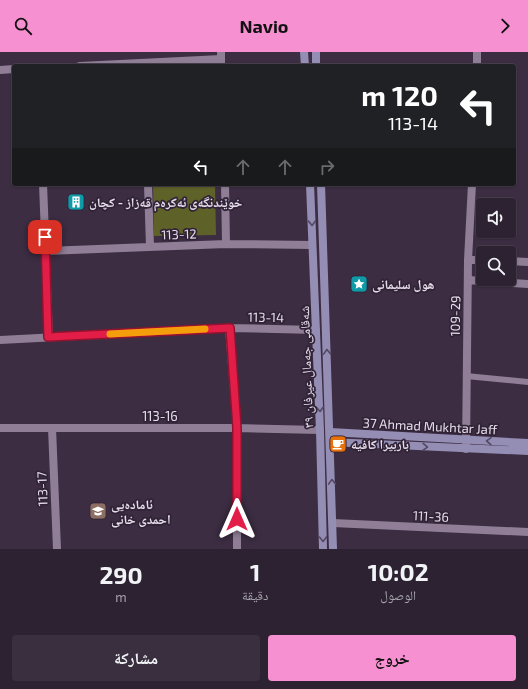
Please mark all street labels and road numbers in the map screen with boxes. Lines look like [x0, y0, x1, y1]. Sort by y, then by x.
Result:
street label: 113-12 [161, 225, 197, 243]
street label: 109-29 [447, 295, 463, 337]
street label: شەقامی جەمال عیرفان ٣٩ [296, 306, 317, 428]
street label: 113-14 [248, 309, 284, 325]
street label: 113-16 [142, 408, 178, 424]
street label: 37 Ahmad Mukhtar Jaff [362, 414, 498, 438]
street label: 113-17 [33, 471, 51, 507]
street label: 111-36 [413, 507, 449, 525]

